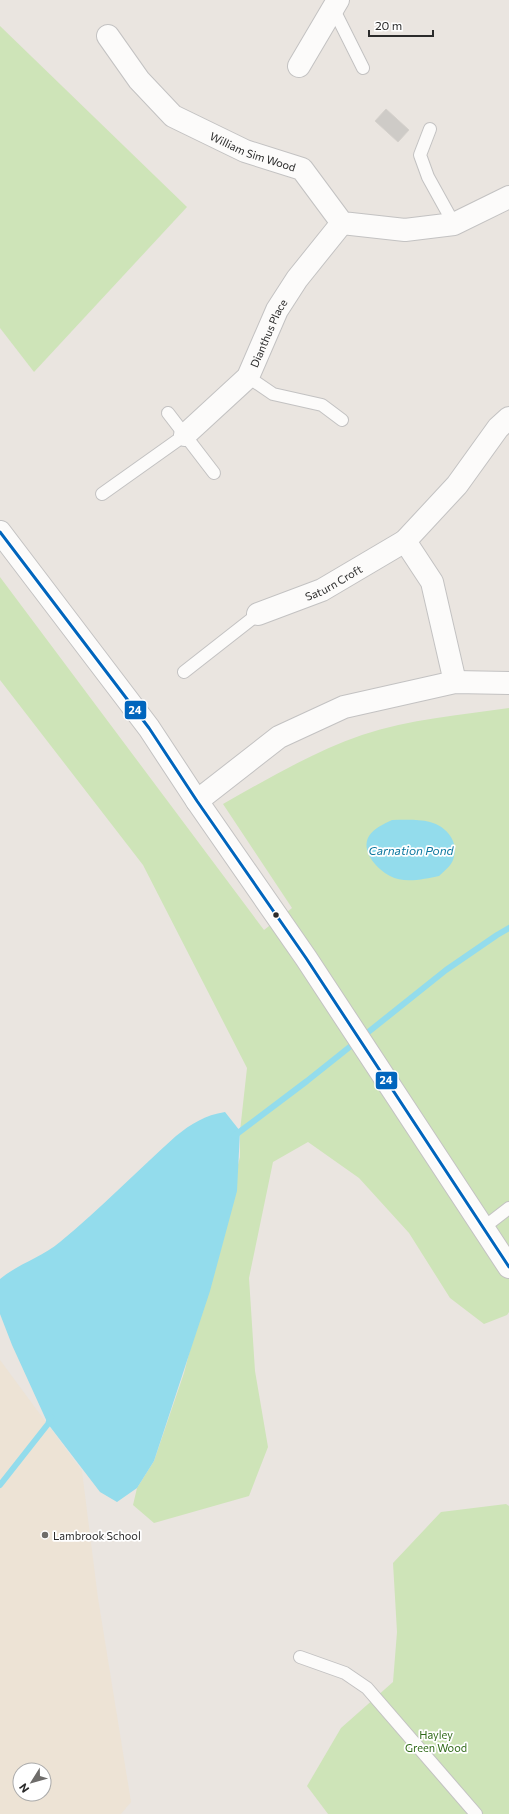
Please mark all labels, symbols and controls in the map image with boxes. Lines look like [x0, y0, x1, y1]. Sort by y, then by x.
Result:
scale bar [369, 12, 433, 38]
text: 20 m [375, 18, 402, 32]
street label: William Sim Wood [208, 129, 298, 173]
street label: Dianthus Place [247, 296, 289, 369]
street label: Saturn Croft [303, 561, 365, 602]
line badge: 24 [124, 700, 147, 720]
text: 24 [129, 703, 142, 716]
water label: Carnation Pond [368, 843, 455, 857]
unlabelled marker [271, 910, 281, 920]
line badge: 24 [375, 1071, 398, 1090]
text: 24 [380, 1073, 393, 1086]
place label: Lambrook School [53, 1529, 141, 1542]
marker: Lambrook School [40, 1530, 50, 1540]
park label: Hayley Green Wood [405, 1728, 467, 1754]
north arrow [12, 1762, 52, 1802]
text: N [16, 1781, 31, 1796]

